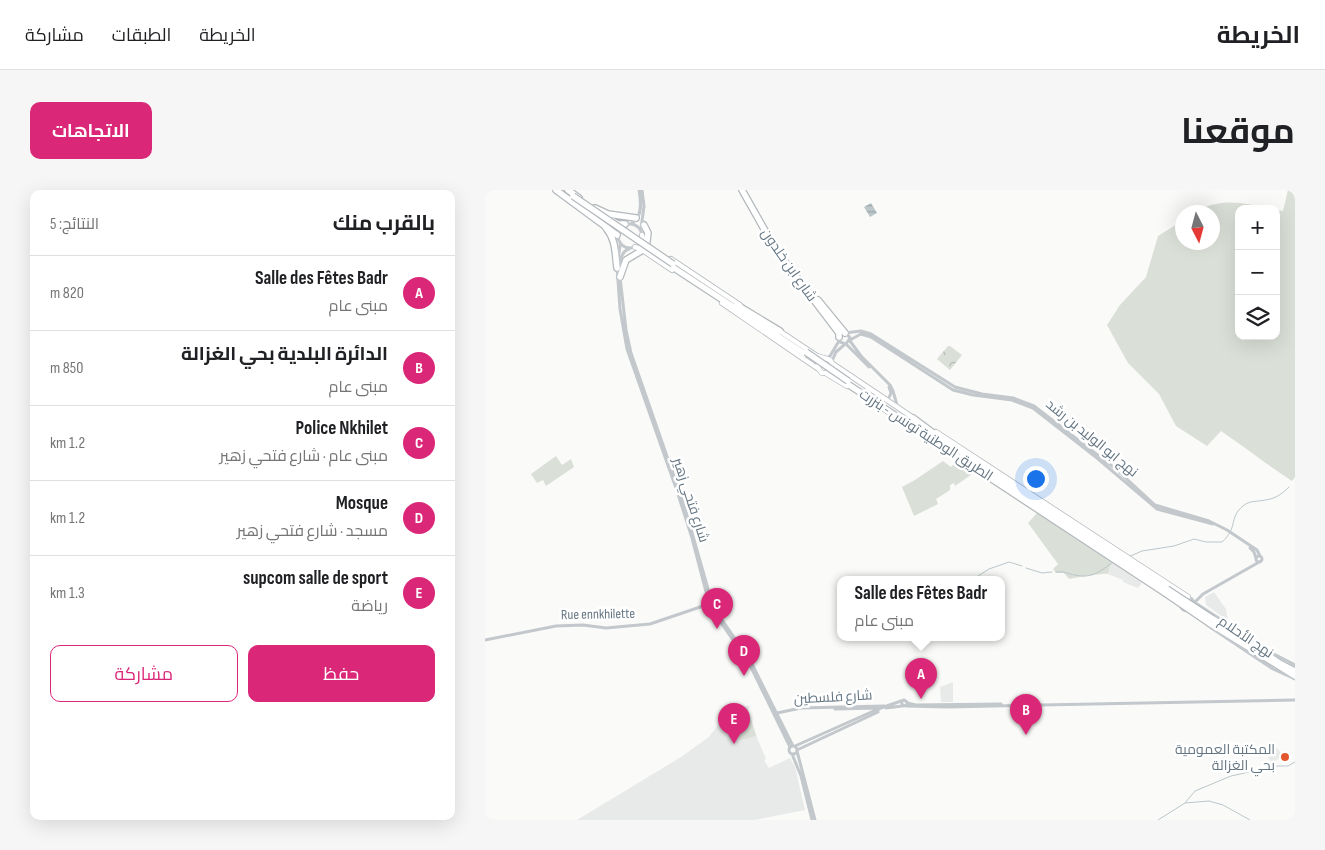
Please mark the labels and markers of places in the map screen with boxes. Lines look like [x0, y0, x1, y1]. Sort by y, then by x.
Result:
pin: C [701, 588, 733, 629]
pin: D [728, 635, 760, 676]
pin: A [905, 658, 937, 699]
pin: B [1010, 694, 1042, 735]
pin: E [718, 703, 750, 744]
place label: المكتبة العمومية بحي الغزالة [1175, 741, 1275, 777]
marker: المكتبة العمومية بحي الغزالة [1279, 751, 1291, 763]

